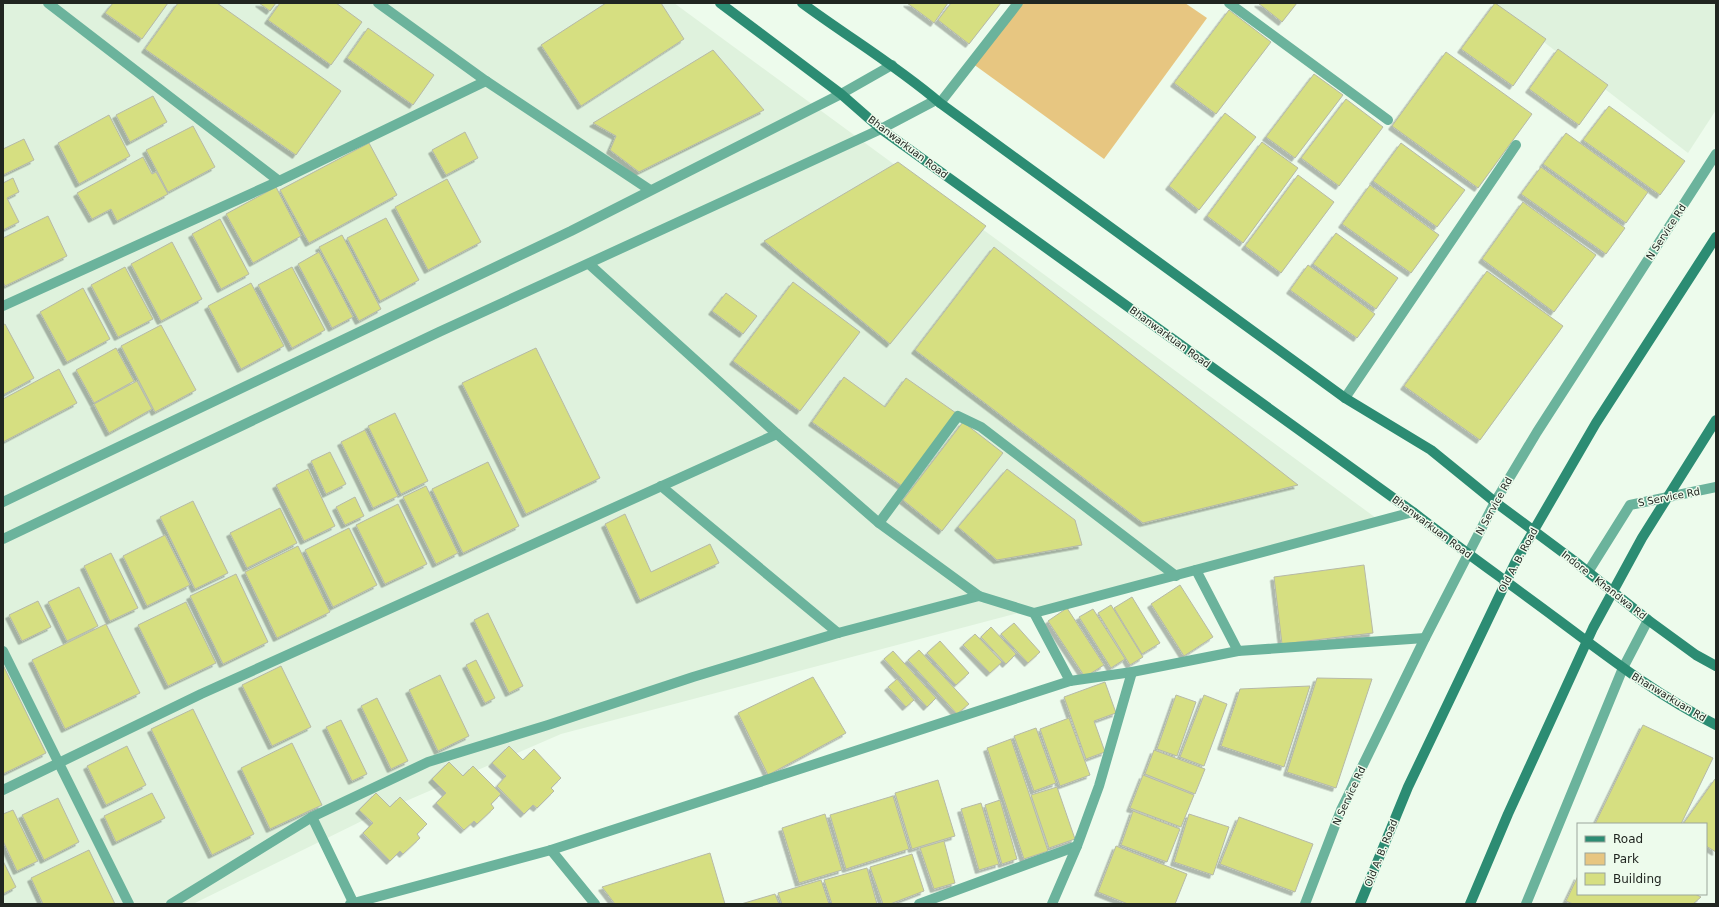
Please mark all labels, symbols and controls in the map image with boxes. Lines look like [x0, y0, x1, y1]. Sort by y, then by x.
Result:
street label: Bhanwarkuan Road [866, 114, 950, 180]
street label: N Service Rd [1644, 202, 1688, 262]
street label: Bhanwarkuan Road [1128, 304, 1212, 370]
street label: N Service Rd [1474, 475, 1514, 537]
street label: S Service Rd [1637, 486, 1701, 508]
street label: Bhanwarkuan Road [1390, 494, 1474, 560]
street label: Old A. B. Road [1496, 526, 1540, 594]
street label: Indore - Khandwa Rd [1560, 549, 1648, 621]
street label: Bhanwarkuan Rd [1630, 670, 1708, 724]
street label: N Service Rd [1330, 765, 1368, 827]
street label: Old A. B. Road [1363, 818, 1399, 888]
legend [1577, 823, 1707, 895]
text: Road [1613, 832, 1643, 846]
text: Park [1613, 852, 1639, 866]
text: Building [1613, 872, 1662, 886]

